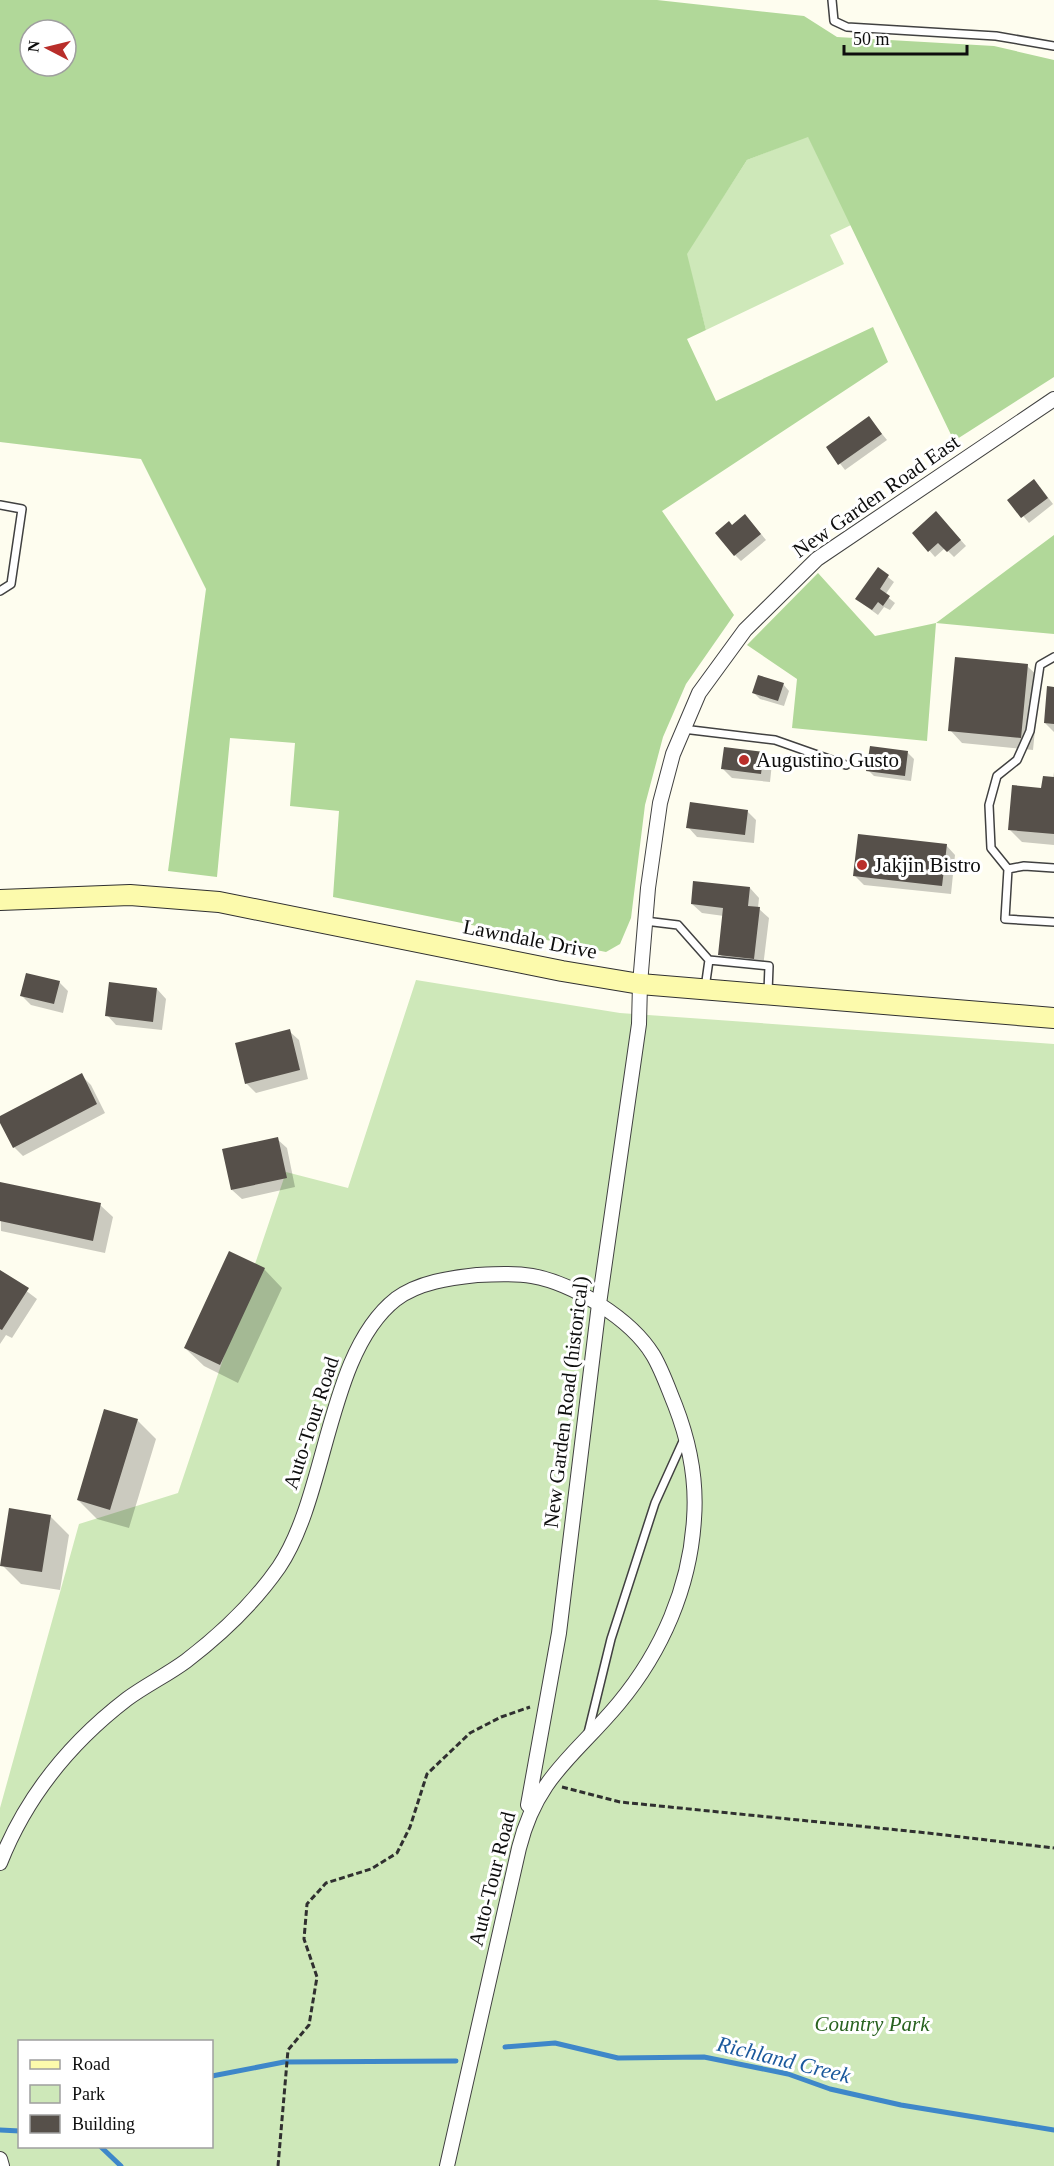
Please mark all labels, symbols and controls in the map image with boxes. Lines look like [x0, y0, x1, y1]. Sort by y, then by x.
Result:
north arrow [18, 18, 78, 78]
scale bar [844, 18, 967, 56]
text: 50 m [853, 29, 890, 49]
text: N [24, 39, 43, 53]
street label: New Garden Road East [788, 429, 964, 563]
place label: Augustino Gusto [756, 748, 899, 772]
marker: Augustino Gusto [737, 753, 751, 767]
place label: Jakjin Bistro [874, 853, 981, 877]
marker: Jakjin Bistro [855, 858, 869, 872]
street label: Lawndale Drive [461, 914, 599, 964]
street label: New Garden Road (historical) [539, 1275, 593, 1529]
street label: Auto-Tour Road [278, 1353, 344, 1492]
street label: Auto-Tour Road [464, 1809, 520, 1949]
park label: Country Park [815, 2012, 930, 2036]
water label: Richland Creek [714, 2031, 854, 2088]
legend [18, 2040, 213, 2148]
text: Road [72, 2054, 110, 2074]
text: Park [72, 2084, 105, 2104]
text: Building [72, 2114, 135, 2134]

